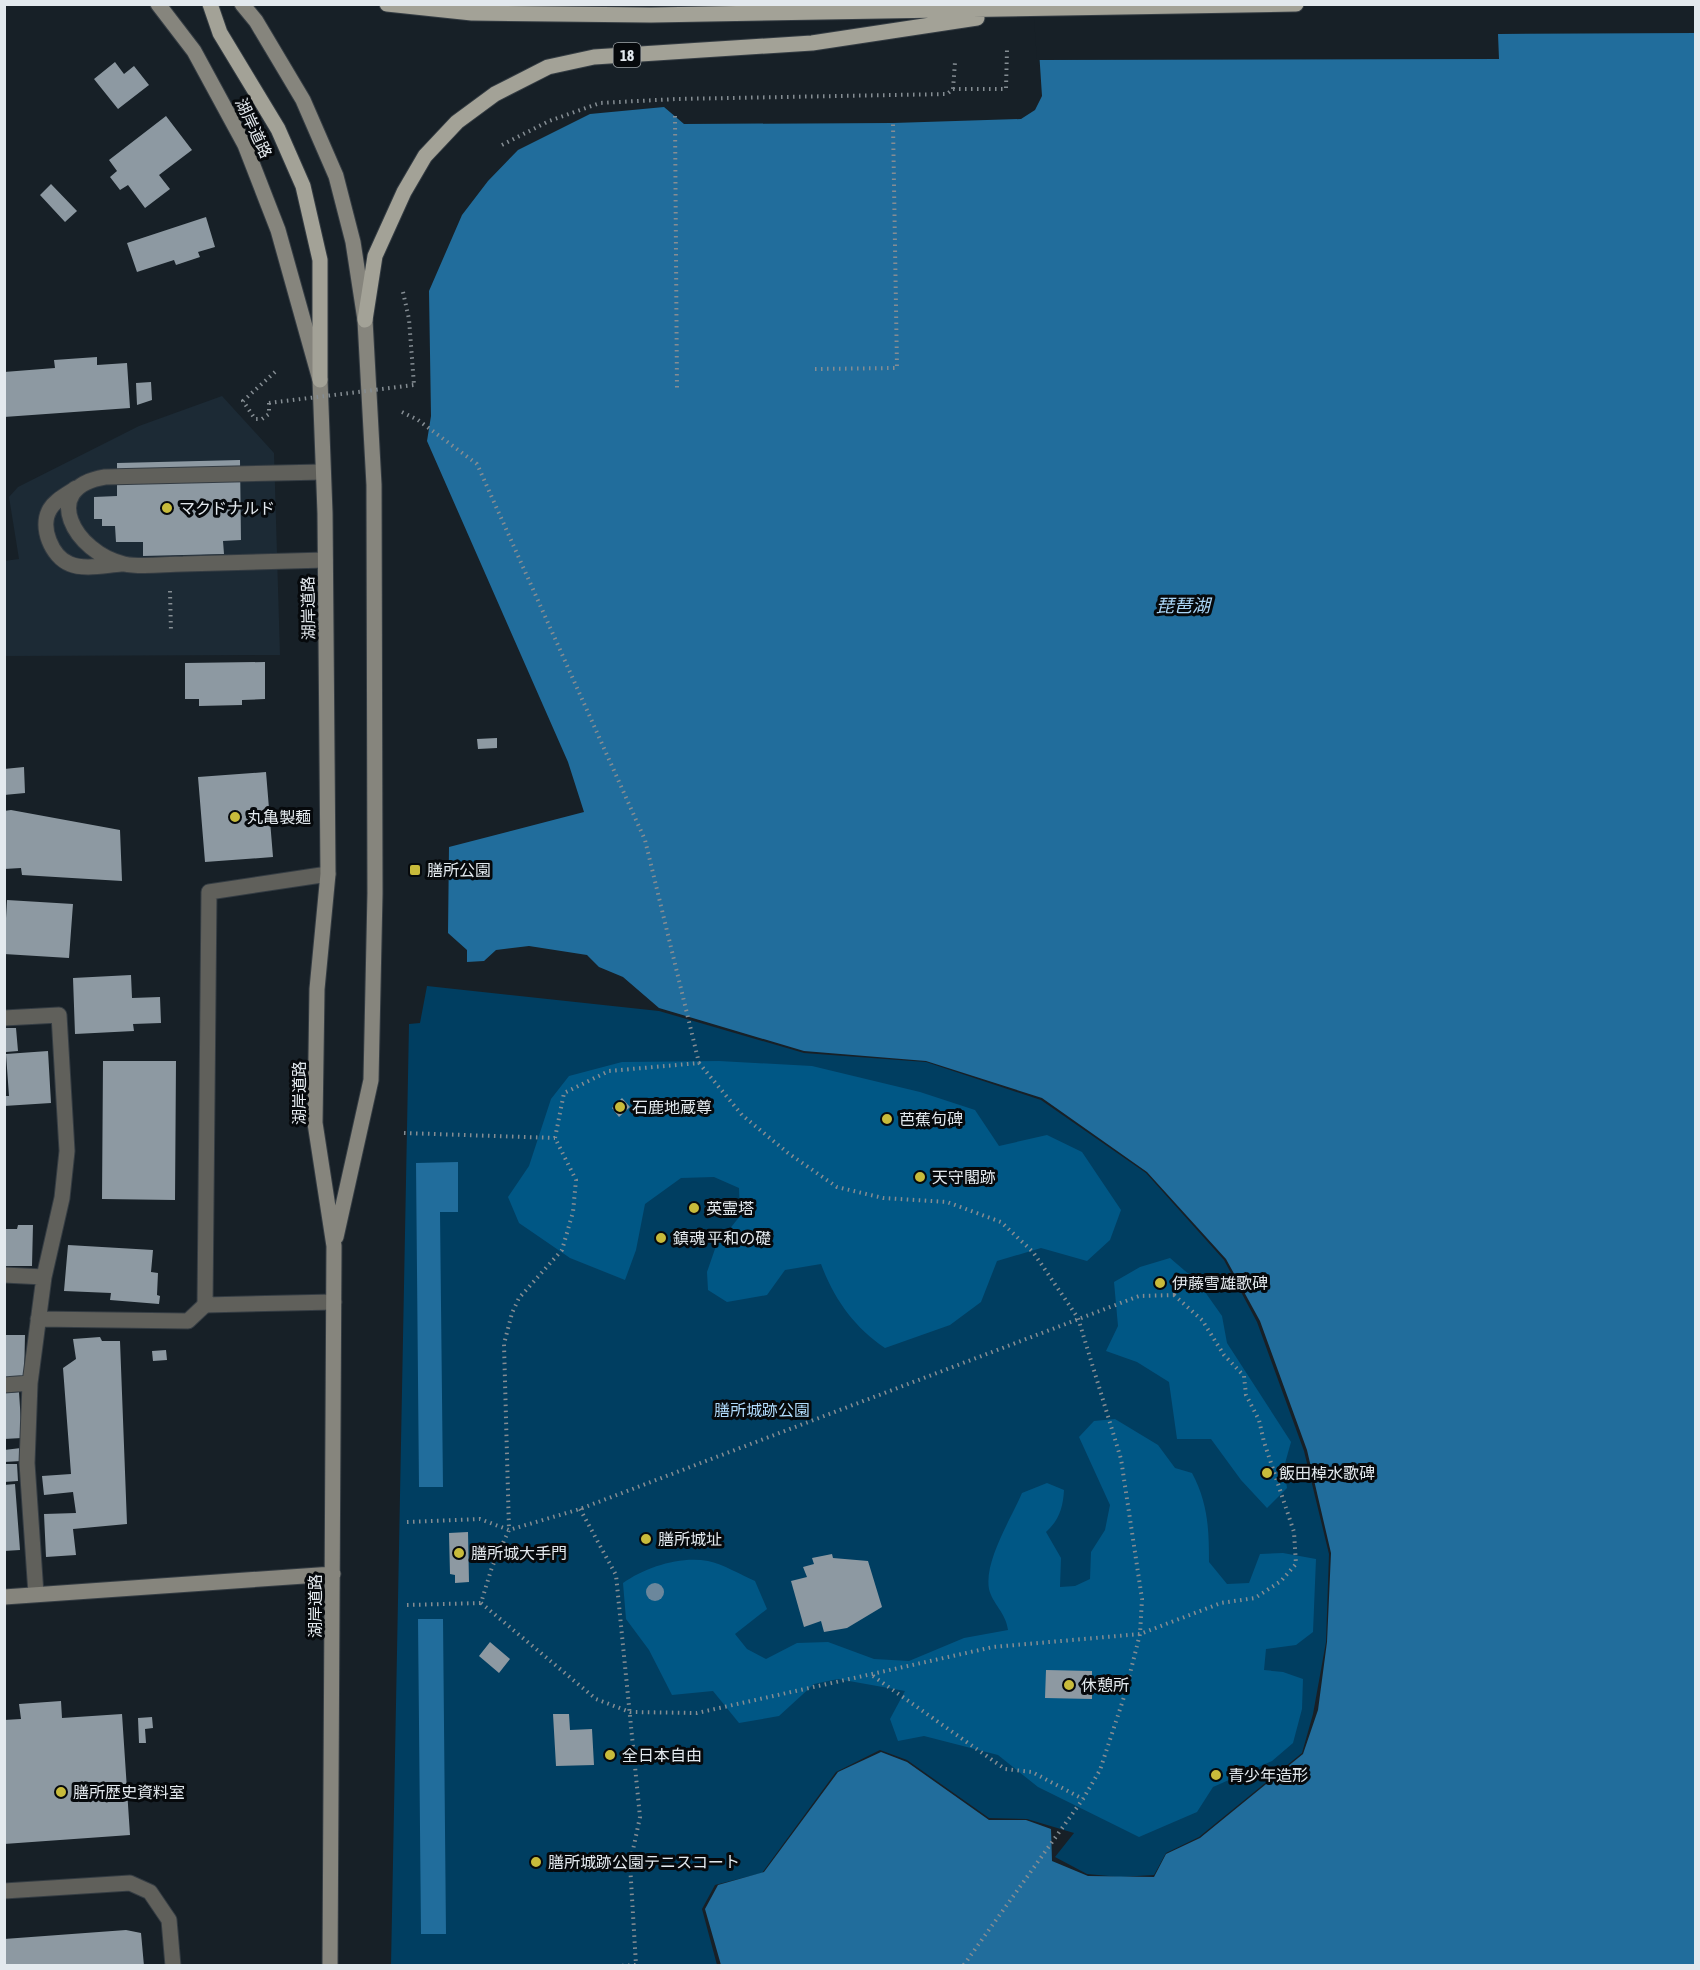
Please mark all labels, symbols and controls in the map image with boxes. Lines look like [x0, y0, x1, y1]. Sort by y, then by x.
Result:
road number: 18 [614, 43, 640, 67]
street label: 湖岸道路 [232, 95, 276, 161]
place label: マクドナルド [179, 499, 275, 517]
marker: マクドナルド [160, 501, 174, 515]
street label: 湖岸道路 [298, 576, 318, 640]
water label: 琵琶湖 [1156, 595, 1213, 616]
place label: 丸亀製麺 [247, 808, 311, 826]
marker: 丸亀製麺 [228, 810, 242, 824]
place label: 膳所公園 [427, 861, 491, 879]
marker: 膳所公園 [408, 863, 422, 877]
street label: 湖岸道路 [290, 1061, 308, 1125]
place label: 石鹿地蔵尊 [632, 1098, 712, 1116]
marker: 石鹿地蔵尊 [613, 1100, 627, 1114]
place label: 芭蕉句碑 [899, 1110, 963, 1128]
marker: 芭蕉句碑 [880, 1112, 894, 1126]
place label: 天守閣跡 [932, 1168, 996, 1186]
marker: 天守閣跡 [913, 1170, 927, 1184]
place label: 英霊塔 [706, 1199, 754, 1217]
marker: 英霊塔 [687, 1201, 701, 1215]
place label: 鎮魂 平和の礎 [673, 1229, 771, 1247]
marker: 鎮魂 平和の礎 [654, 1231, 668, 1245]
place label: 伊藤雪雄歌碑 [1172, 1274, 1268, 1292]
marker: 伊藤雪雄歌碑 [1153, 1276, 1167, 1290]
park label: 膳所城跡公園 [714, 1401, 810, 1419]
place label: 飯田棹水歌碑 [1279, 1464, 1375, 1482]
marker: 飯田棹水歌碑 [1260, 1466, 1274, 1480]
place label: 膳所城址 [658, 1530, 722, 1548]
marker: 膳所城址 [639, 1532, 653, 1546]
place label: 膳所城大手門 [471, 1544, 567, 1562]
marker: 膳所城大手門 [452, 1546, 466, 1560]
street label: 湖岸道路 [306, 1574, 324, 1638]
place label: 休憩所 [1081, 1676, 1129, 1694]
marker: 休憩所 [1062, 1678, 1076, 1692]
place label: 全日本自由 [622, 1746, 702, 1764]
marker: 全日本自由 [603, 1748, 617, 1762]
place label: 青少年造形 [1228, 1766, 1308, 1784]
marker: 青少年造形 [1209, 1768, 1223, 1782]
place label: 膳所歴史資料室 [73, 1783, 185, 1801]
marker: 膳所歴史資料室 [54, 1785, 68, 1799]
place label: 膳所城跡公園テニスコート [548, 1853, 740, 1871]
marker: 膳所城跡公園テニスコート [529, 1855, 543, 1869]

